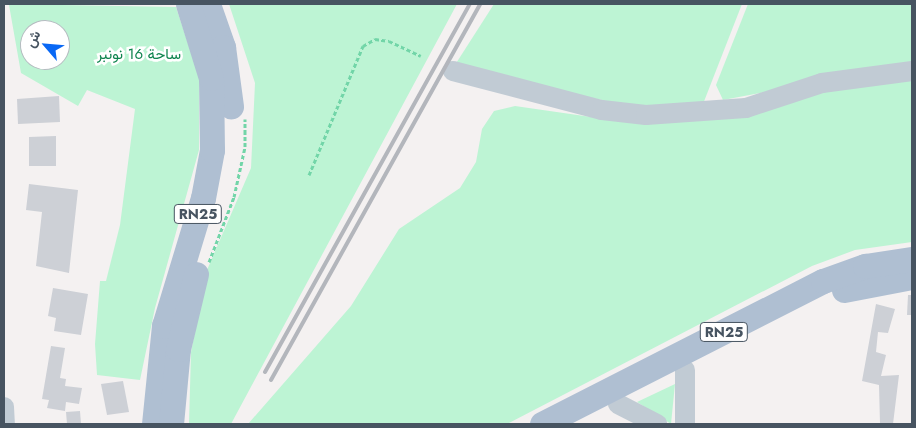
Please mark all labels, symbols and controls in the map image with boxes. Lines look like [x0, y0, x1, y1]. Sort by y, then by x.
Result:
north arrow [20, 20, 70, 70]
text: ش [20, 27, 45, 51]
park label: ساحة 16 نونبر [97, 46, 181, 64]
road number: RN25 [173, 202, 223, 225]
road number: RN25 [699, 321, 749, 344]

